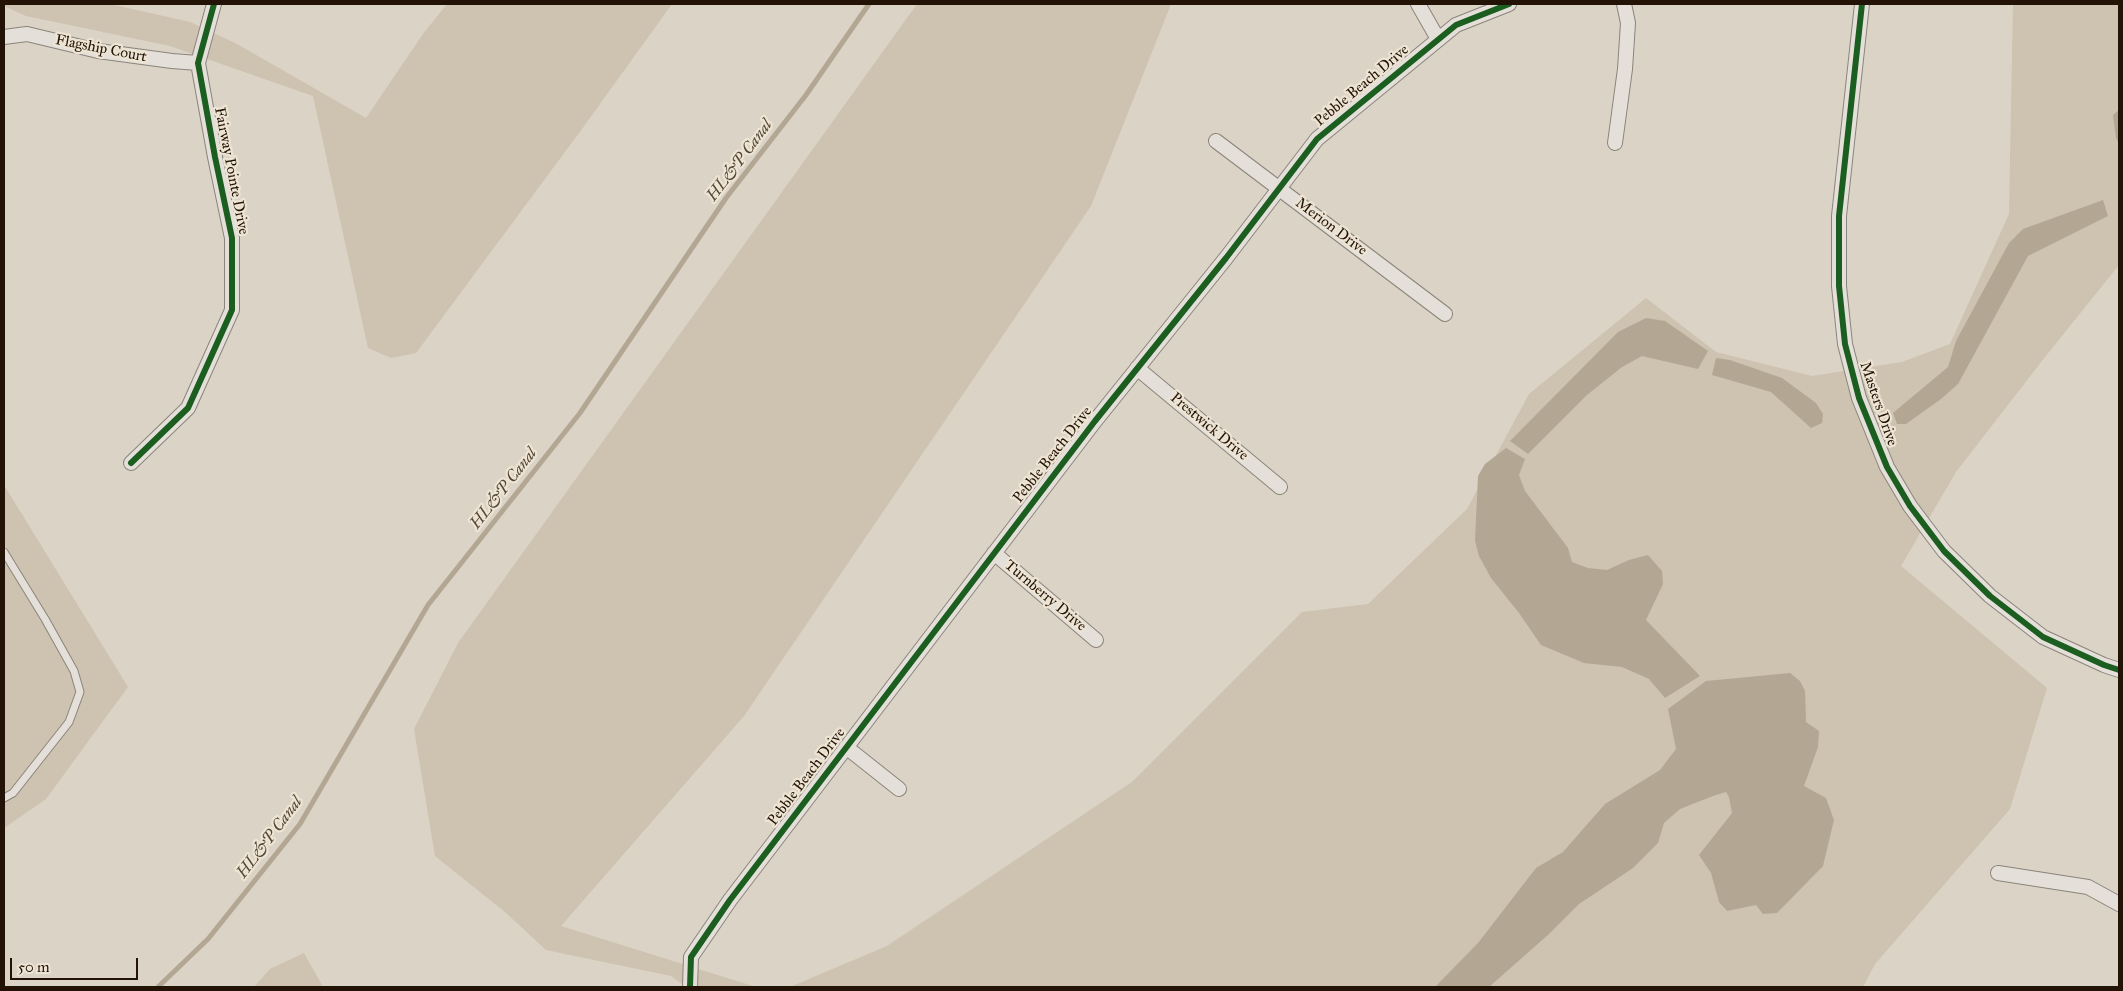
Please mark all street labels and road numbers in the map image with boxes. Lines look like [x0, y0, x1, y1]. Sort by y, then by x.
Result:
street label: Flagship Court [54, 31, 148, 67]
street label: Pebble Beach Drive [1311, 41, 1413, 131]
street label: Fairway Pointe Drive [210, 106, 252, 236]
street label: Merion Drive [1292, 194, 1370, 260]
street label: Masters Drive [1855, 360, 1901, 448]
street label: Prestwick Drive [1166, 389, 1252, 465]
street label: Pebble Beach Drive [1010, 403, 1096, 507]
street label: Turnberry Drive [1000, 557, 1090, 635]
street label: Pebble Beach Drive [764, 725, 850, 829]

